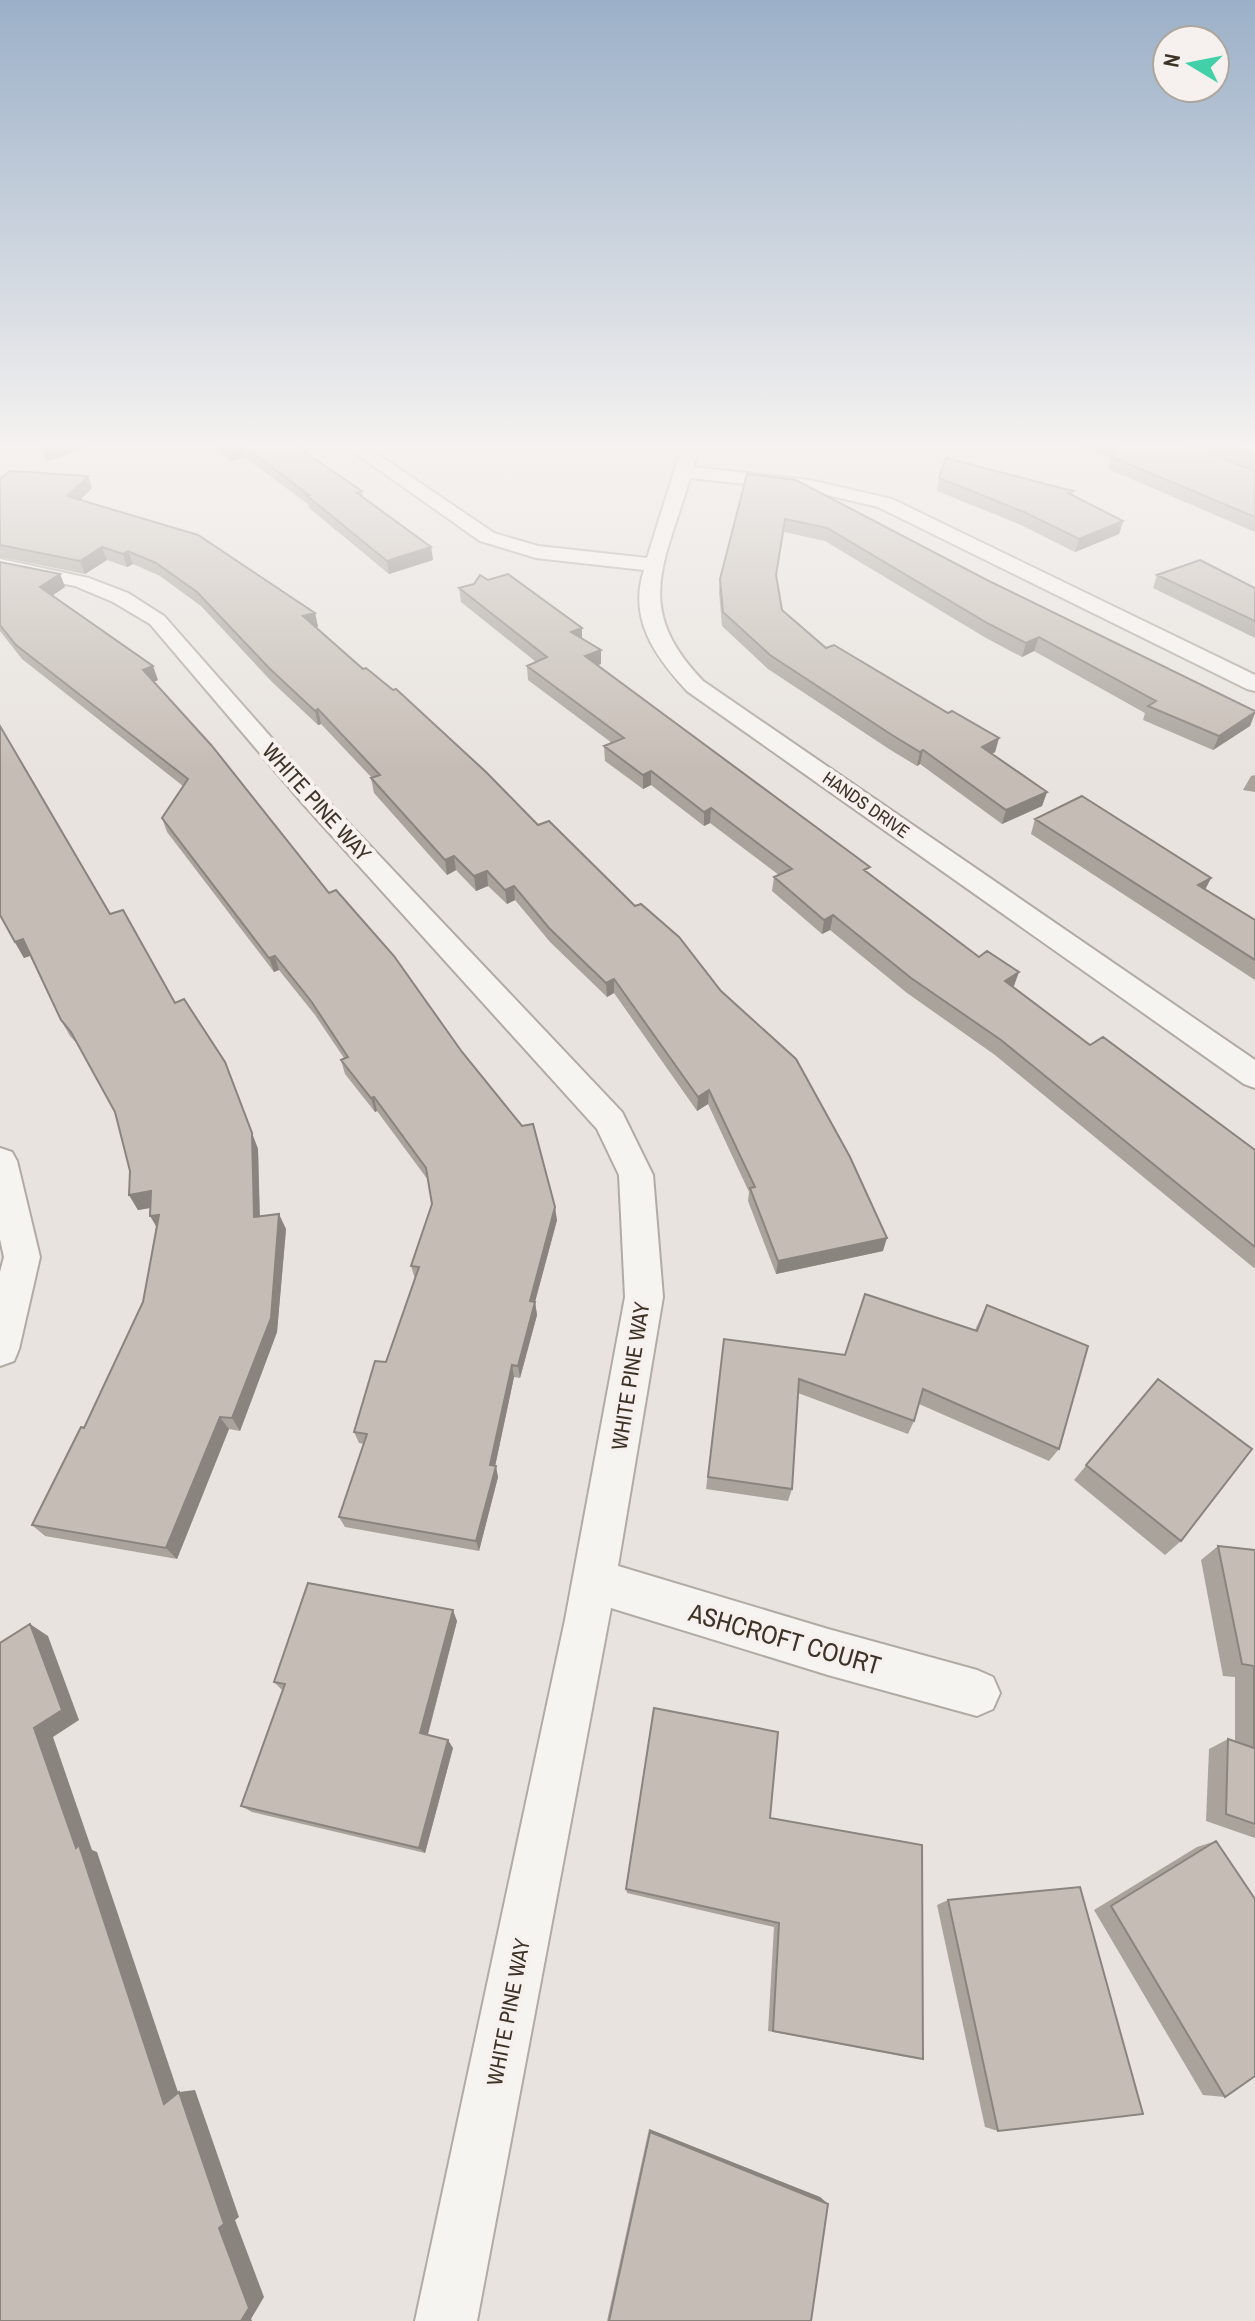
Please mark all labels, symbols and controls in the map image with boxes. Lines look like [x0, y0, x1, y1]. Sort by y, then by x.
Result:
north arrow [1151, 24, 1231, 104]
text: N [1155, 52, 1187, 70]
street label: WHITE PINE WAY [256, 736, 378, 868]
street label: HANDS DRIVE [818, 765, 915, 844]
street label: WHITE PINE WAY [603, 1300, 657, 1452]
street label: ASHCROFT COURT [684, 1594, 885, 1683]
street label: WHITE PINE WAY [479, 1936, 537, 2088]

